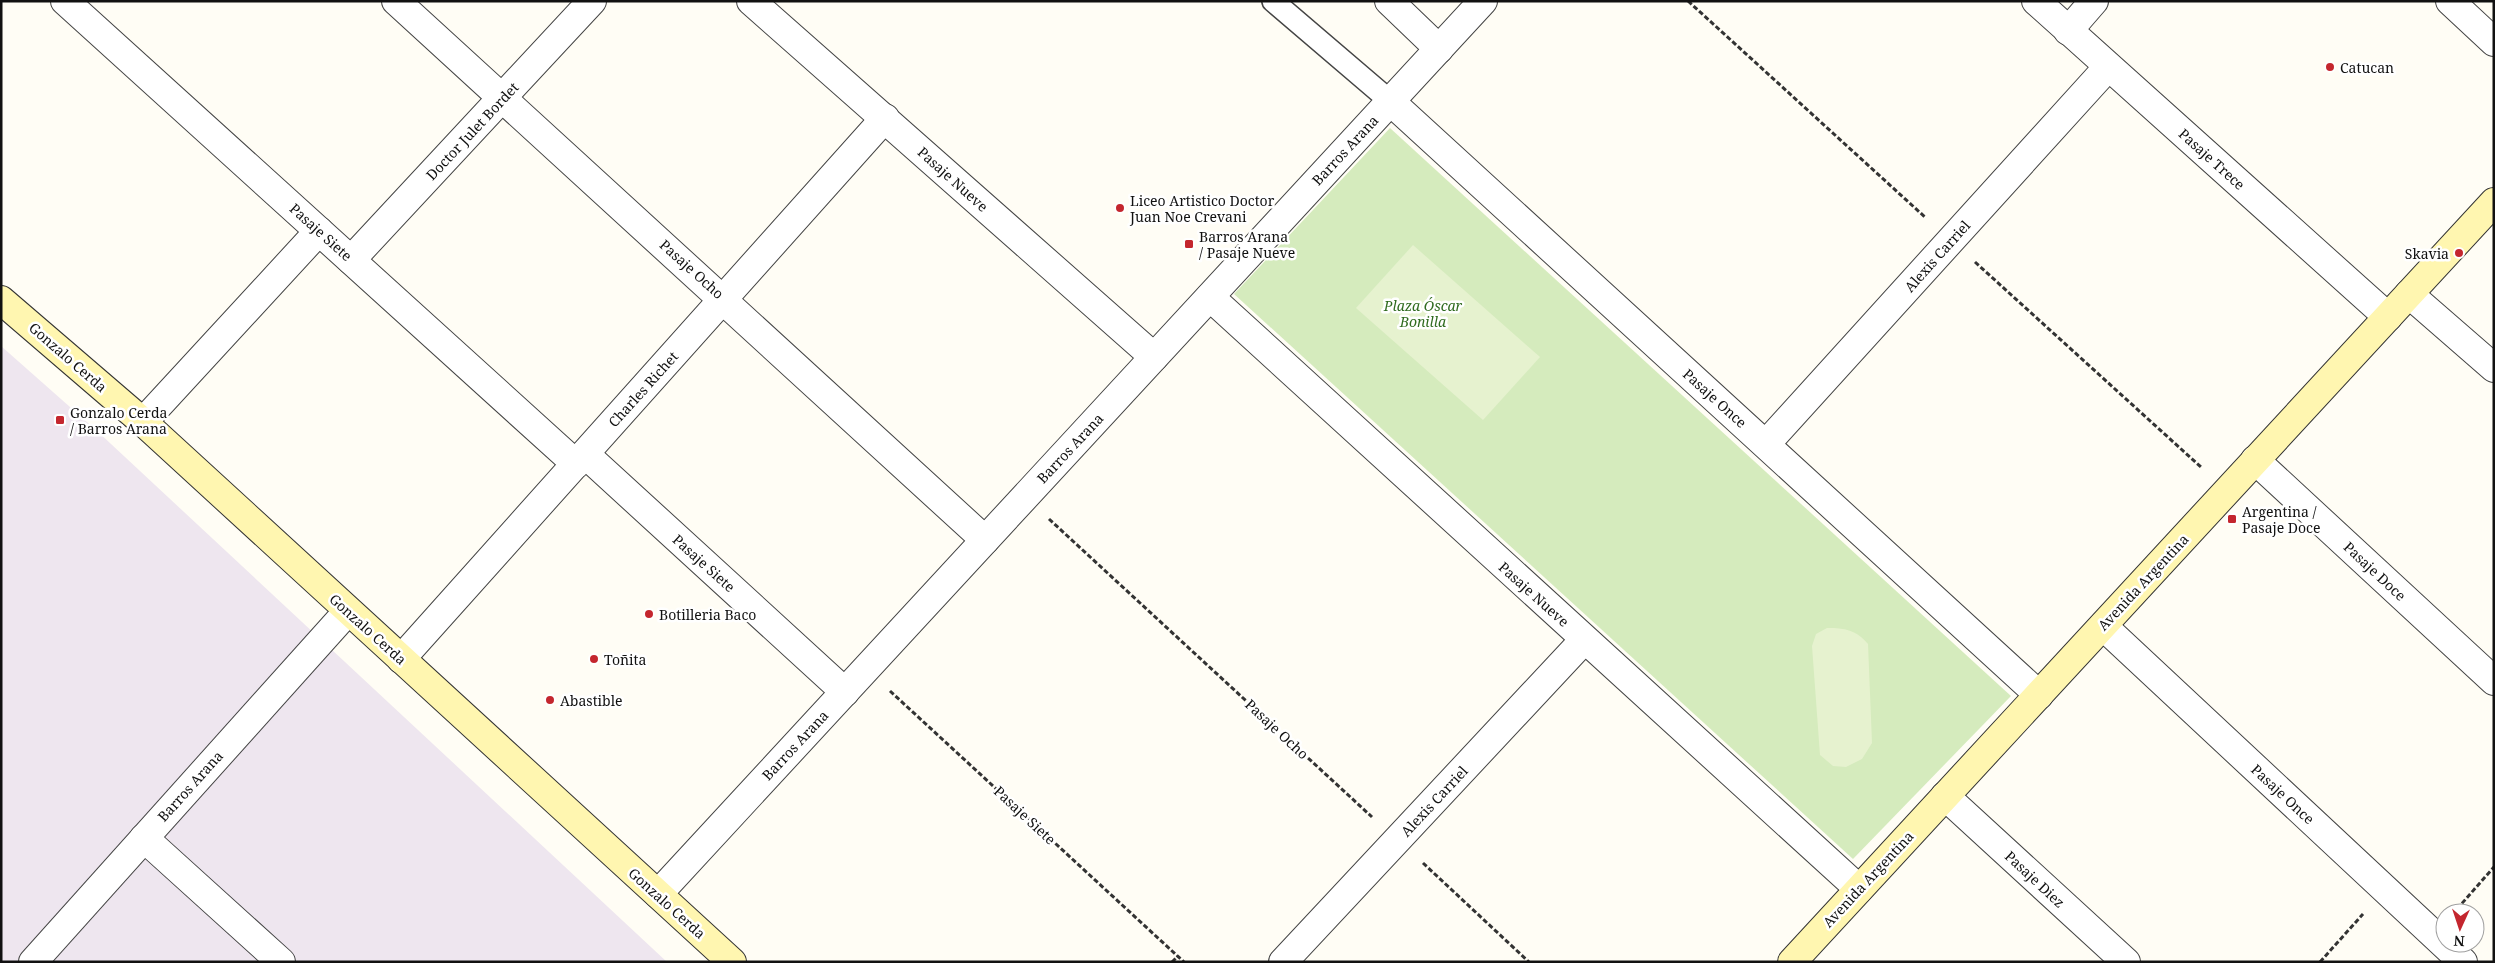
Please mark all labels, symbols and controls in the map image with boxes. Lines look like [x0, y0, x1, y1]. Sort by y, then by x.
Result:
place label: Catucan [2340, 58, 2394, 77]
marker: Catucan [2324, 61, 2336, 73]
street label: Doctor Julet Bordet [422, 78, 522, 184]
street label: Barros Arana [1308, 111, 1382, 189]
street label: Pasaje Trece [2175, 124, 2249, 194]
street label: Pasaje Nueve [914, 142, 992, 216]
place label: Liceo Artistico Doctor Juan Noe Crevani [1129, 191, 1275, 226]
street label: Pasaje Siete [286, 199, 356, 265]
marker: Liceo Artistico Doctor Juan Noe Crevani [1114, 202, 1126, 214]
street label: Alexis Carriel [1900, 216, 1975, 296]
place label: Barros Arana / Pasaje Nueve [1199, 227, 1295, 262]
street label: Pasaje Ocho [656, 235, 728, 303]
marker: Barros Arana / Pasaje Nueve [1183, 238, 1195, 250]
place label: Skavia [2405, 244, 2449, 263]
marker: Skavia [2453, 247, 2465, 259]
park label: Plaza Óscar Bonilla [1383, 296, 1463, 331]
street label: Gonzalo Cerda [25, 318, 111, 396]
street label: Charles Richet [604, 347, 682, 431]
street label: Pasaje Once [1679, 364, 1751, 432]
place label: Gonzalo Cerda / Barros Arana [70, 403, 167, 438]
street label: Barros Arana [1033, 409, 1107, 487]
marker: Gonzalo Cerda / Barros Arana [54, 414, 66, 426]
place label: Argentina / Pasaje Doce [2242, 502, 2321, 537]
marker: Argentina / Pasaje Doce [2226, 513, 2238, 525]
street label: Pasaje Siete [669, 530, 739, 596]
street label: Avenida Argentina [2093, 530, 2193, 634]
street label: Pasaje Doce [2340, 537, 2410, 605]
street label: Pasaje Nueve [1495, 557, 1573, 631]
street label: Gonzalo Cerda [325, 589, 411, 669]
place label: Botilleria Baco [659, 605, 756, 624]
marker: Botilleria Baco [643, 608, 655, 620]
place label: Toñita [604, 650, 646, 669]
marker: Toñita [588, 653, 600, 665]
place label: Abastible [560, 691, 623, 710]
marker: Abastible [544, 694, 556, 706]
street label: Pasaje Ocho [1241, 695, 1313, 763]
street label: Barros Arana [758, 706, 832, 784]
street label: Barros Arana [153, 746, 227, 826]
street label: Pasaje Once [2247, 760, 2319, 828]
street label: Alexis Carriel [1396, 761, 1472, 840]
street label: Pasaje Siete [990, 781, 1060, 849]
street label: Avenida Argentina [1818, 827, 1918, 931]
street label: Pasaje Diez [2001, 846, 2069, 912]
street label: Gonzalo Cerda [624, 863, 710, 943]
north arrow [2435, 903, 2485, 953]
text: N [2453, 932, 2465, 951]

